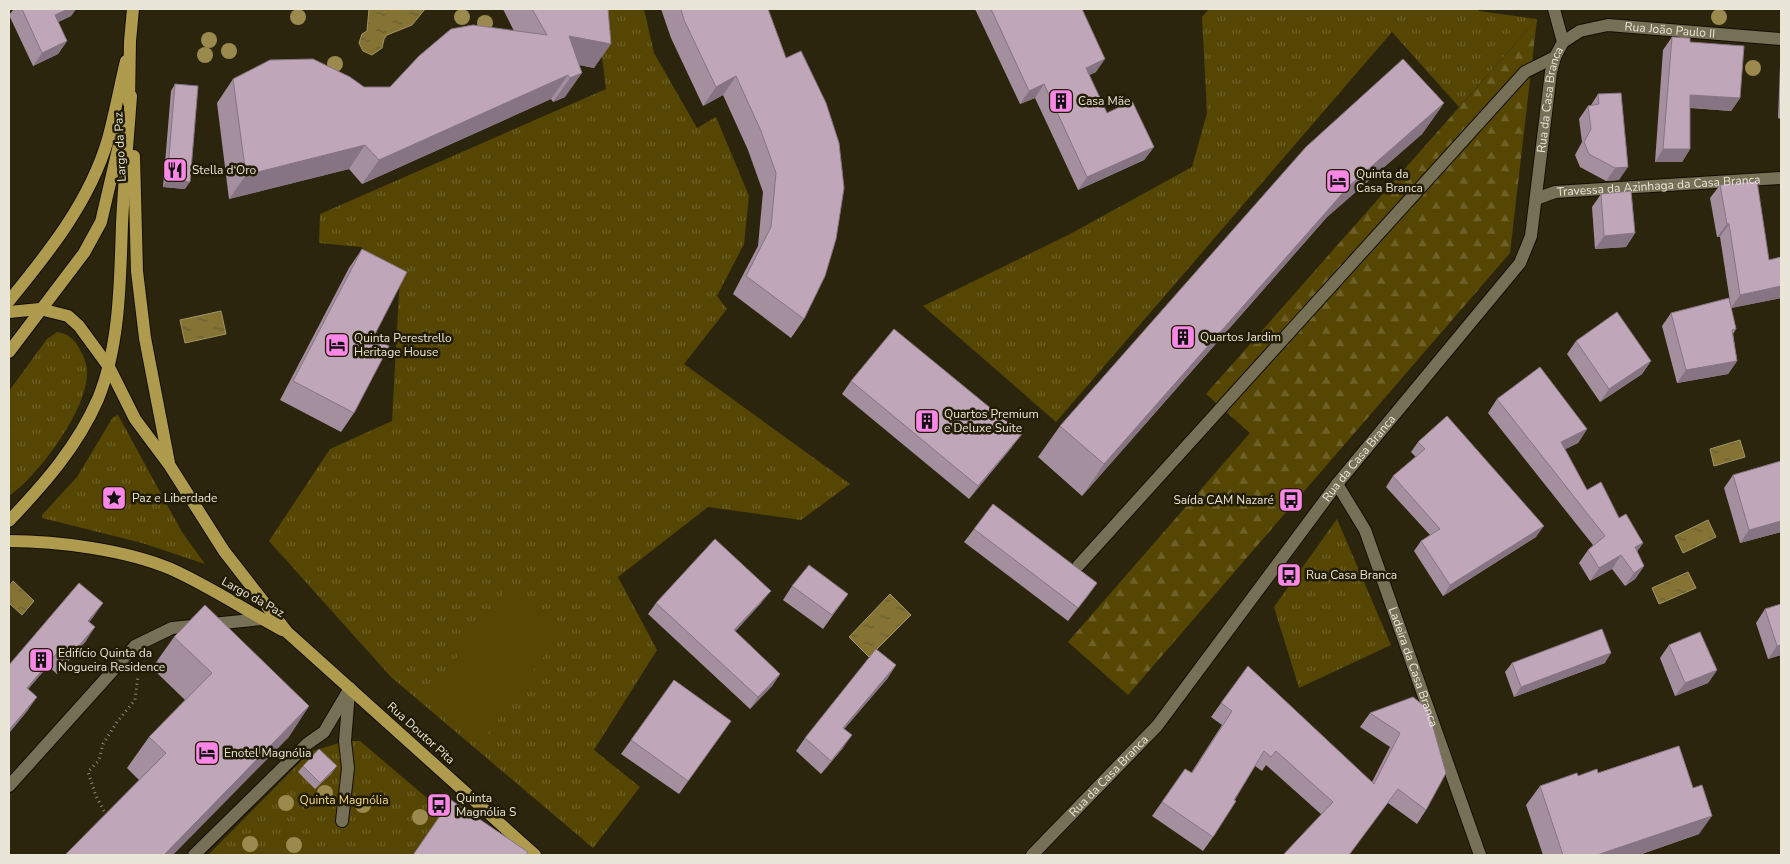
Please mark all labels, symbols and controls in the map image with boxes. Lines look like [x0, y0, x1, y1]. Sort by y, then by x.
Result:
street label: Rua João Paulo II [1624, 18, 1716, 42]
street label: Rua da Casa Branca [1533, 44, 1567, 154]
building icon: Casa Mãe [1048, 88, 1074, 114]
place label: Casa Mãe [1078, 93, 1130, 109]
street label: Largo da Paz [110, 111, 130, 182]
restaurant icon: Stella d‘Oro [162, 157, 188, 183]
place label: Stella d‘Oro [192, 162, 257, 178]
place label: Quinta da Casa Branca [1356, 166, 1423, 196]
hotel icon: Quinta da Casa Branca [1325, 168, 1351, 194]
street label: Travessa da Azinhaga da Casa Branca [1556, 171, 1761, 200]
building icon: Quartos Jardim [1170, 324, 1196, 350]
place label: Quartos Jardim [1200, 329, 1281, 345]
place label: Quinta Perestrello Heritage House [354, 330, 452, 360]
hotel icon: Quinta Perestrello Heritage House [324, 332, 350, 358]
place label: Quartos Premium e Deluxe Suite [944, 406, 1039, 436]
building icon: Quartos Premium e Deluxe Suite [914, 408, 940, 434]
street label: Rua da Casa Branca [1319, 411, 1399, 505]
place icon: Paz e Liberdade [101, 485, 127, 511]
bus stop icon: Saída CAM Nazaré [1278, 487, 1304, 513]
place label: Paz e Liberdade [132, 490, 217, 506]
place label: Saída CAM Nazaré [1173, 492, 1274, 508]
bus stop icon: Rua Casa Branca [1276, 562, 1302, 588]
place label: Rua Casa Branca [1306, 567, 1397, 583]
street label: Largo da Paz [219, 573, 288, 621]
street label: Ladeira da Casa Branca [1385, 605, 1442, 729]
place label: Edifício Quinta da Nogueira Residence [58, 645, 165, 675]
building icon: Edifício Quinta da Nogueira Residence [28, 647, 54, 673]
street label: Rua Doutor Pita [384, 698, 458, 768]
street label: Rua da Casa Branca [1065, 732, 1152, 820]
hotel icon: Enotel Magnólia [194, 740, 220, 766]
place label: Enotel Magnólia [224, 745, 311, 761]
place label: Quinta Magnólia S [456, 790, 516, 820]
park label: Quinta Magnólia [299, 792, 389, 808]
bus stop icon: Quinta Magnólia S [426, 792, 452, 818]

